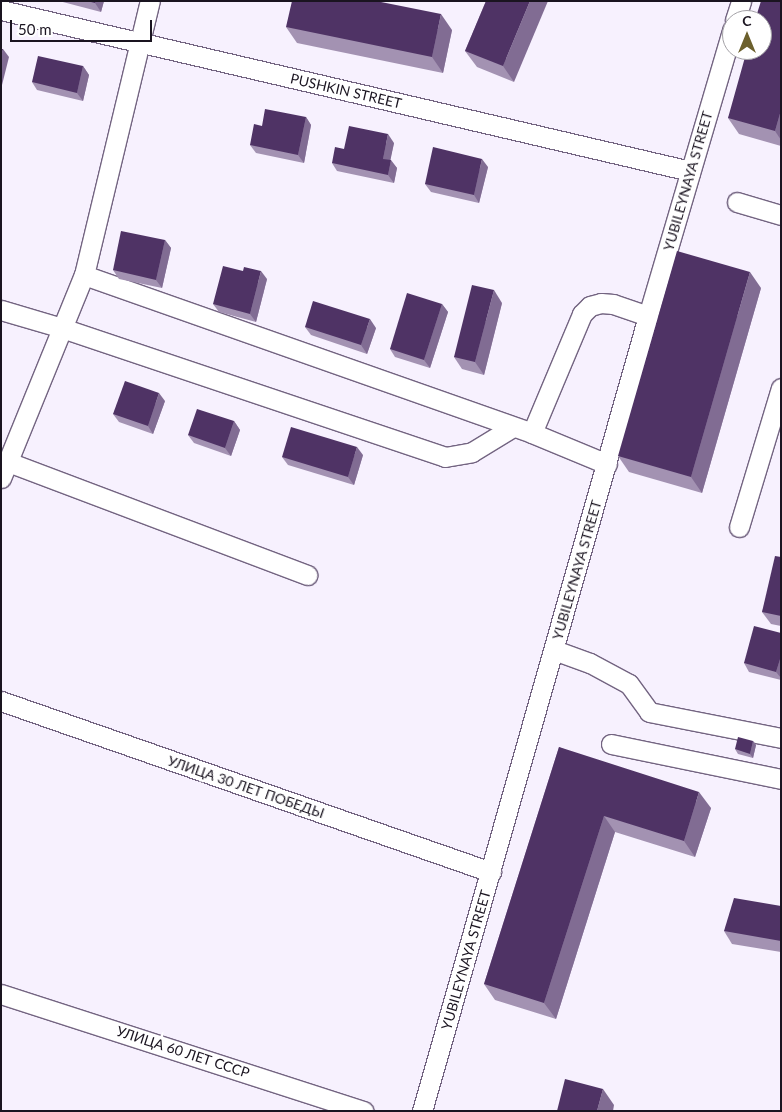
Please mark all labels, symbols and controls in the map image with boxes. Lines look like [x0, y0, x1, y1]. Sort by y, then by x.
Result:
scale bar [12, 10, 155, 42]
north arrow [722, 10, 772, 60]
text: С [742, 12, 752, 29]
text: 50 m [18, 20, 52, 38]
street label: PUSHKIN STREET [289, 70, 403, 112]
street label: YUBILEYNAYA STREET [660, 109, 716, 253]
street label: YUBILEYNAYA STREET [549, 498, 605, 642]
street label: УЛИЦА 30 ЛЕТ ПОБЕДЫ [165, 752, 327, 822]
street label: YUBILEYNAYA STREET [438, 888, 494, 1032]
street label: УЛИЦА 60 ЛЕТ СССР [114, 1023, 252, 1081]

